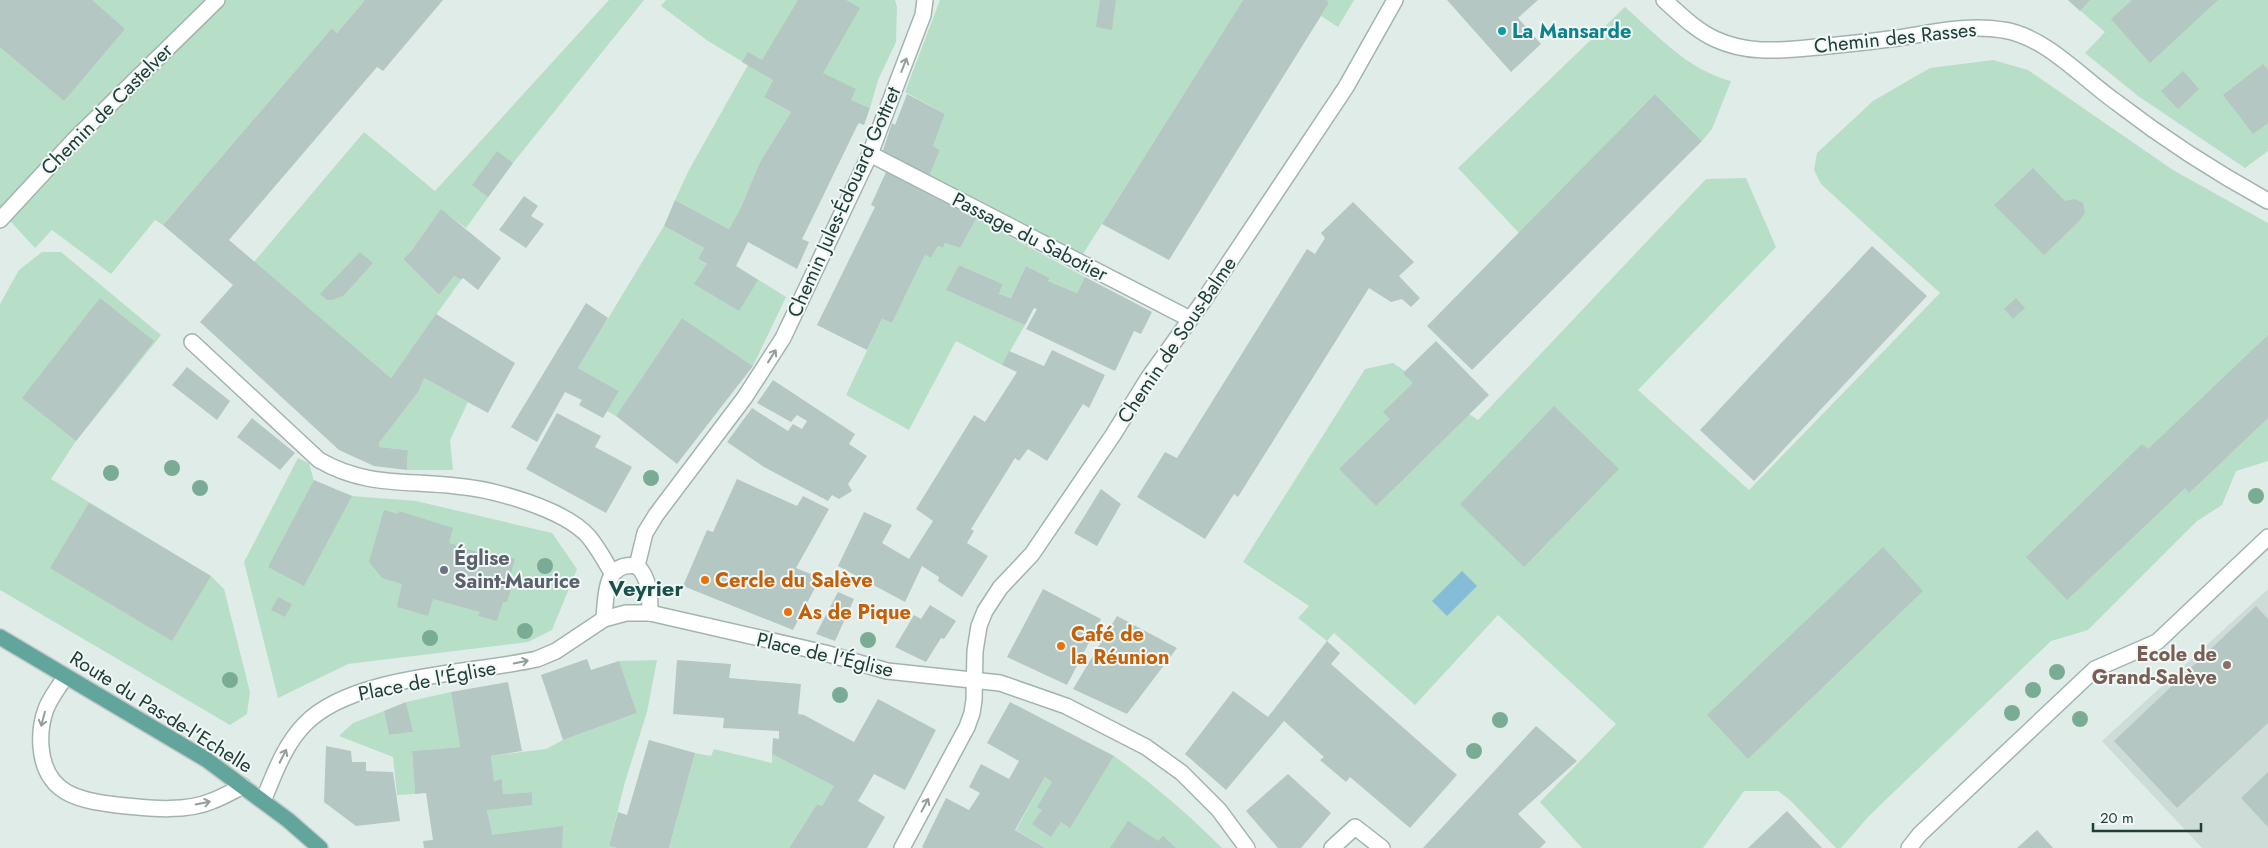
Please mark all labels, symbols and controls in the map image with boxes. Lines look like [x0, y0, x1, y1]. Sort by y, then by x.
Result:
street label: Chemin des Rasses [1812, 15, 1978, 61]
place label: La Mansarde [1512, 17, 1631, 46]
marker: La Mansarde [1496, 25, 1508, 37]
street label: Chemin de Castelver [34, 36, 180, 182]
one-way arrow [900, 58, 909, 73]
street label: Chemin Jules-Édouard Gottret [780, 82, 908, 322]
street label: Passage du Sabotier [947, 185, 1113, 289]
street label: Chemin de Sous-Balme [1110, 251, 1244, 429]
one-way arrow [767, 349, 777, 363]
place label: Église Saint-Maurice [454, 543, 580, 596]
marker: Église Saint-Maurice [438, 564, 450, 576]
place label: Cercle du Salève [715, 566, 873, 595]
district label: Veyrier [608, 572, 683, 604]
marker: Cercle du Salève [699, 574, 711, 586]
place label: As de Pique [797, 598, 911, 627]
marker: As de Pique [782, 606, 794, 618]
place label: Café de la Réunion [1071, 620, 1169, 672]
street label: Place de l'Église [754, 625, 896, 685]
marker: Café de la Réunion [1055, 640, 1067, 652]
place label: Ecole de Grand-Salève [2092, 640, 2217, 692]
street label: Route du Pas-de-l'Echelle [64, 644, 258, 780]
street label: Place de l'Église [356, 653, 498, 709]
one-way arrow [512, 657, 528, 667]
marker: Ecole de Grand-Salève [2221, 659, 2233, 671]
one-way arrow [38, 711, 47, 727]
one-way arrow [278, 749, 288, 764]
one-way arrow [195, 798, 211, 808]
one-way arrow [921, 798, 931, 813]
scale bar [2093, 800, 2200, 832]
text: 20 m [2100, 807, 2134, 829]

